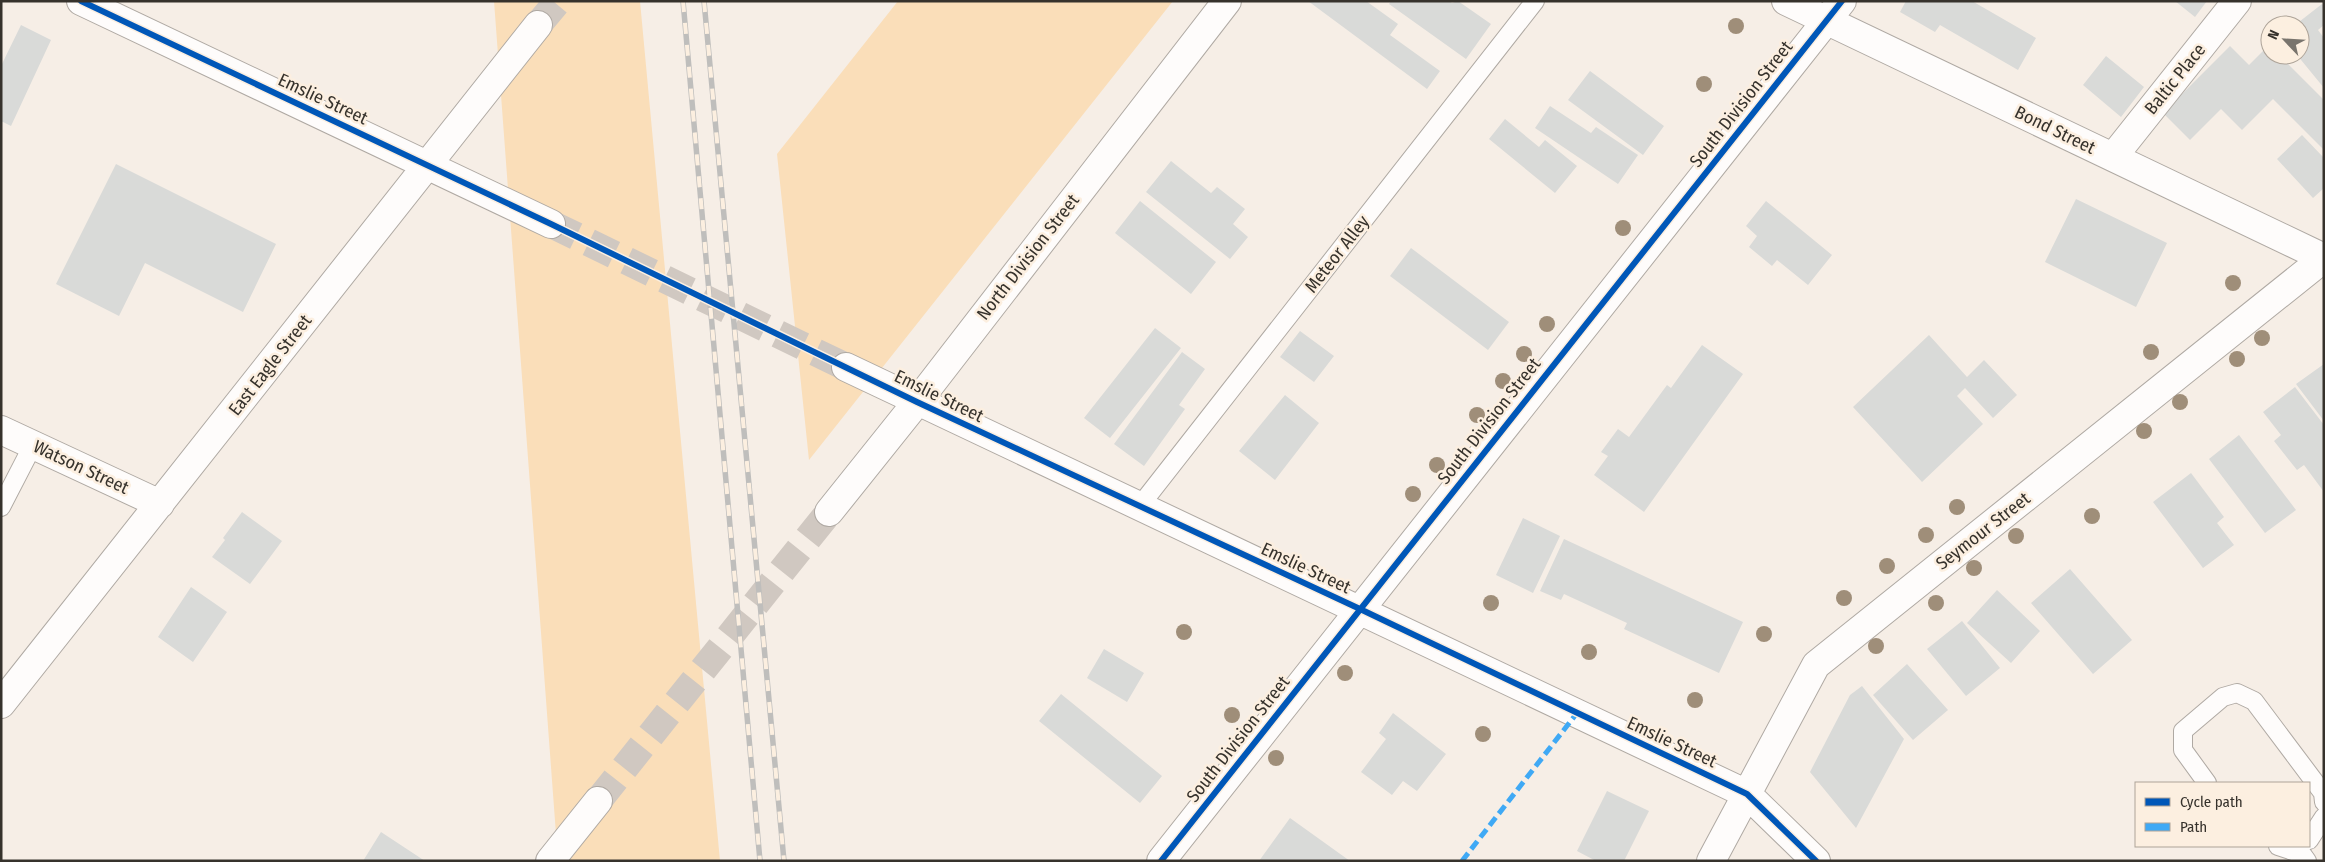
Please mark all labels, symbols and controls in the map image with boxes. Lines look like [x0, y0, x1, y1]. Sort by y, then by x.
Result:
north arrow [2260, 15, 2310, 65]
text: N [2264, 27, 2283, 42]
street label: South Division Street [1685, 36, 1797, 172]
street label: Baltic Place [2140, 39, 2210, 119]
street label: Emslie Street [275, 69, 371, 129]
street label: Bond Street [2011, 101, 2099, 159]
street label: North Division Street [972, 190, 1084, 324]
street label: Meteor Alley [1300, 211, 1374, 297]
street label: East Eagle Street [224, 310, 316, 420]
street label: South Division Street [1433, 353, 1545, 489]
street label: Emslie Street [891, 365, 987, 427]
street label: Watson Street [30, 435, 132, 499]
street label: Seymour Street [1932, 487, 2034, 575]
street label: Emslie Street [1258, 538, 1354, 598]
street label: South Division Street [1182, 671, 1294, 807]
street label: Emslie Street [1624, 712, 1720, 772]
legend [2135, 782, 2310, 847]
text: Cycle path [2180, 793, 2243, 811]
text: Path [2180, 818, 2207, 836]

